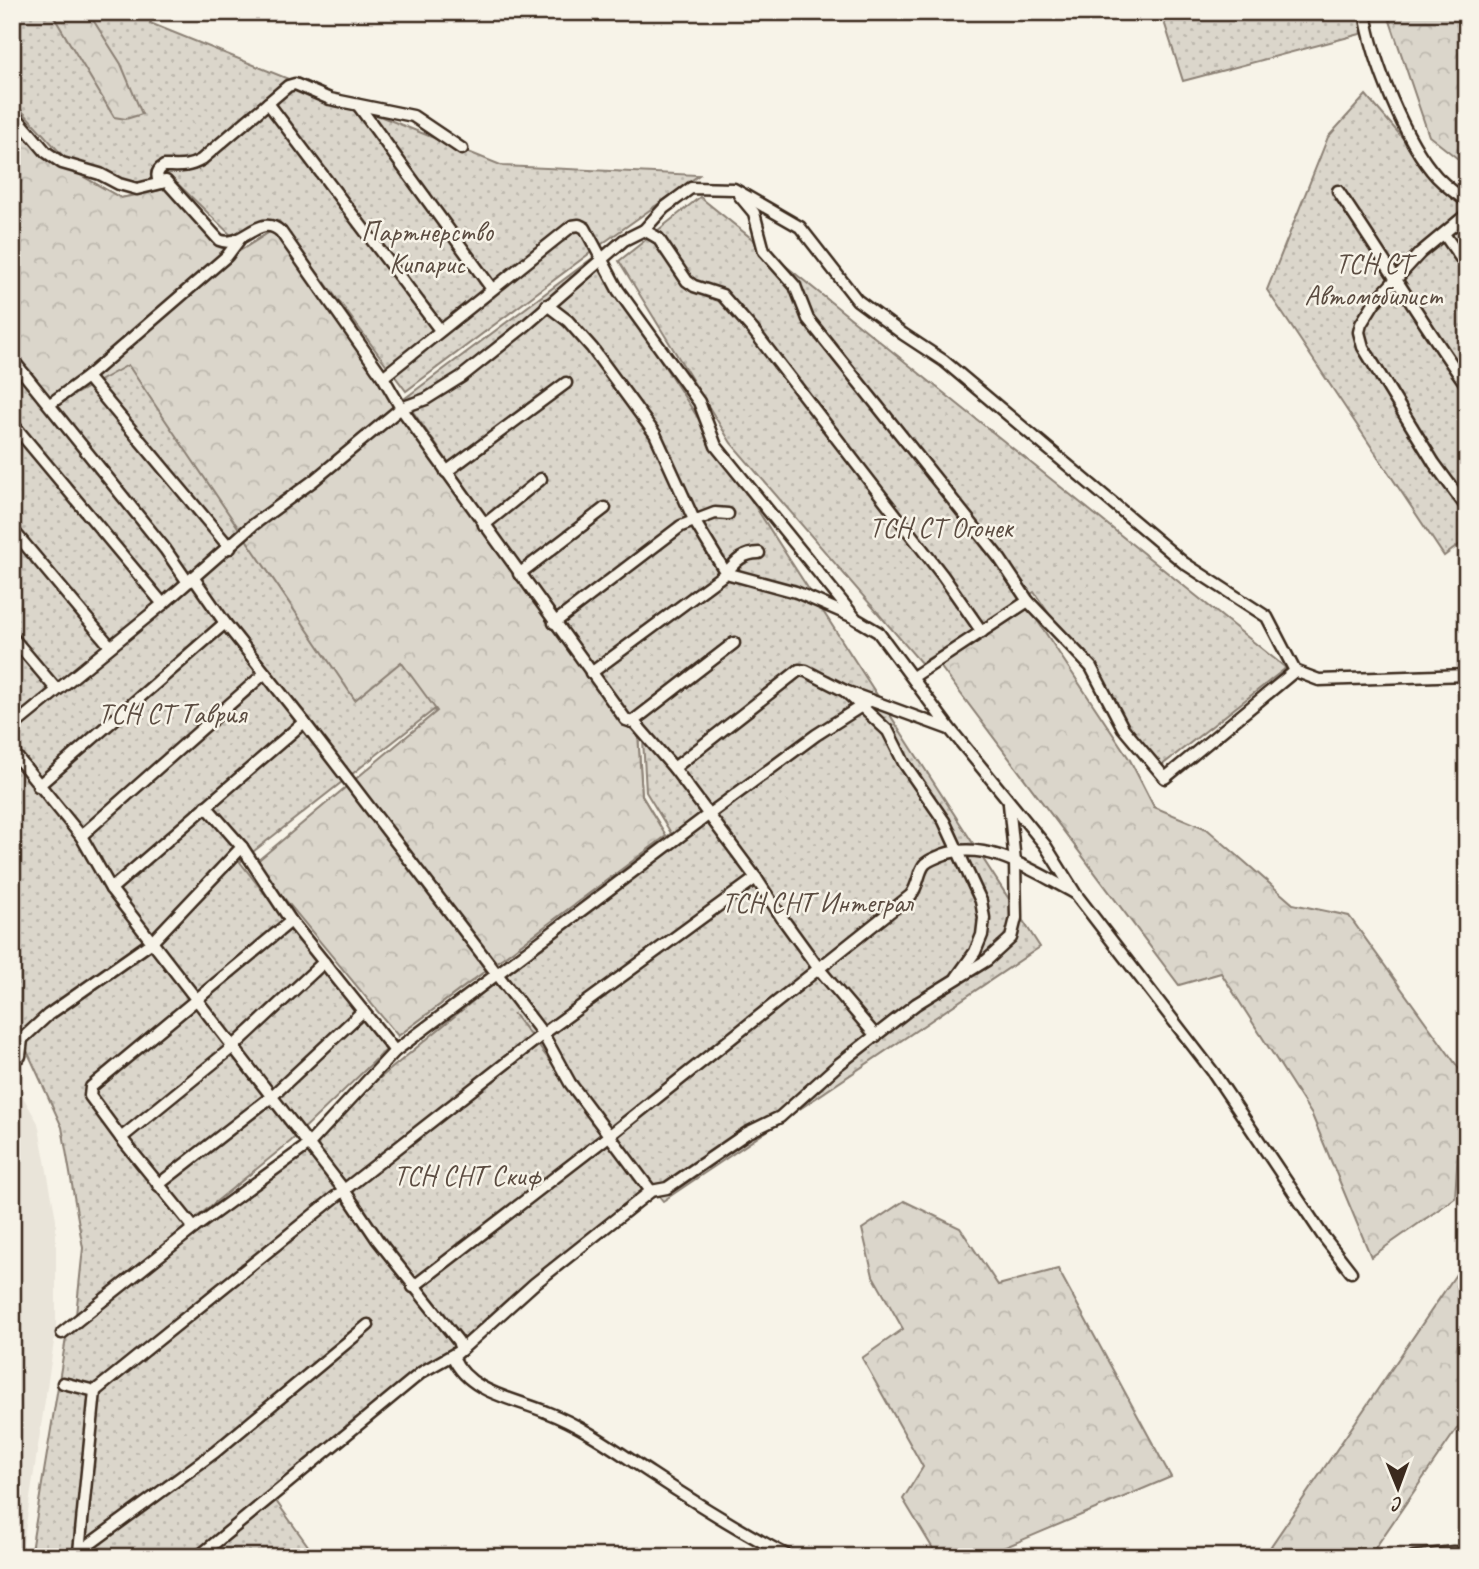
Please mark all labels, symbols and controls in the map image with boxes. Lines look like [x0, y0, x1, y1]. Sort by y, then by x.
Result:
park label: Партнерство Кипарис [361, 214, 495, 281]
park label: ТСН СТ Автомобилист [1305, 246, 1443, 313]
park label: ТСН СТ Огонек [869, 510, 1015, 545]
park label: ТСН СТ Таврия [98, 696, 248, 731]
park label: ТСН СНТ Интеграл [722, 885, 914, 920]
park label: ТСН СНТ Скиф [394, 1158, 542, 1193]
north arrow [1364, 1454, 1434, 1524]
text: С [1391, 1492, 1403, 1516]

